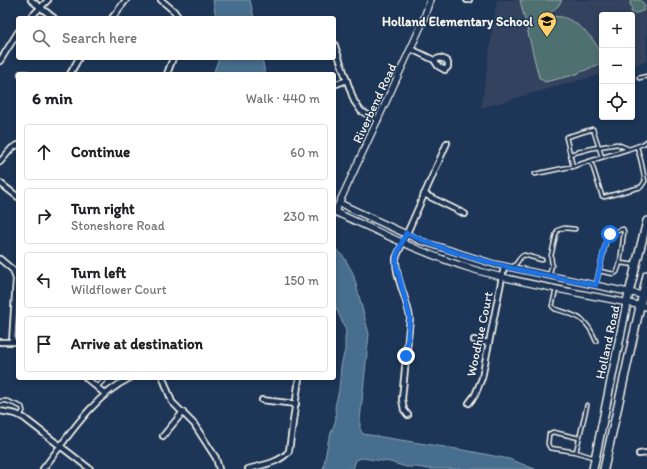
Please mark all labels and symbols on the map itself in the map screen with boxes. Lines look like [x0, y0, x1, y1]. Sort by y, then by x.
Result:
school or university icon: Holland Elementary School [536, 10, 558, 38]
place label: Holland Elementary School [382, 14, 533, 30]
street label: Riverbend Road [349, 61, 400, 146]
route start [601, 225, 619, 243]
street label: Woodhue Court [463, 290, 496, 378]
street label: Holland Road [592, 304, 623, 380]
route end [397, 347, 415, 365]

